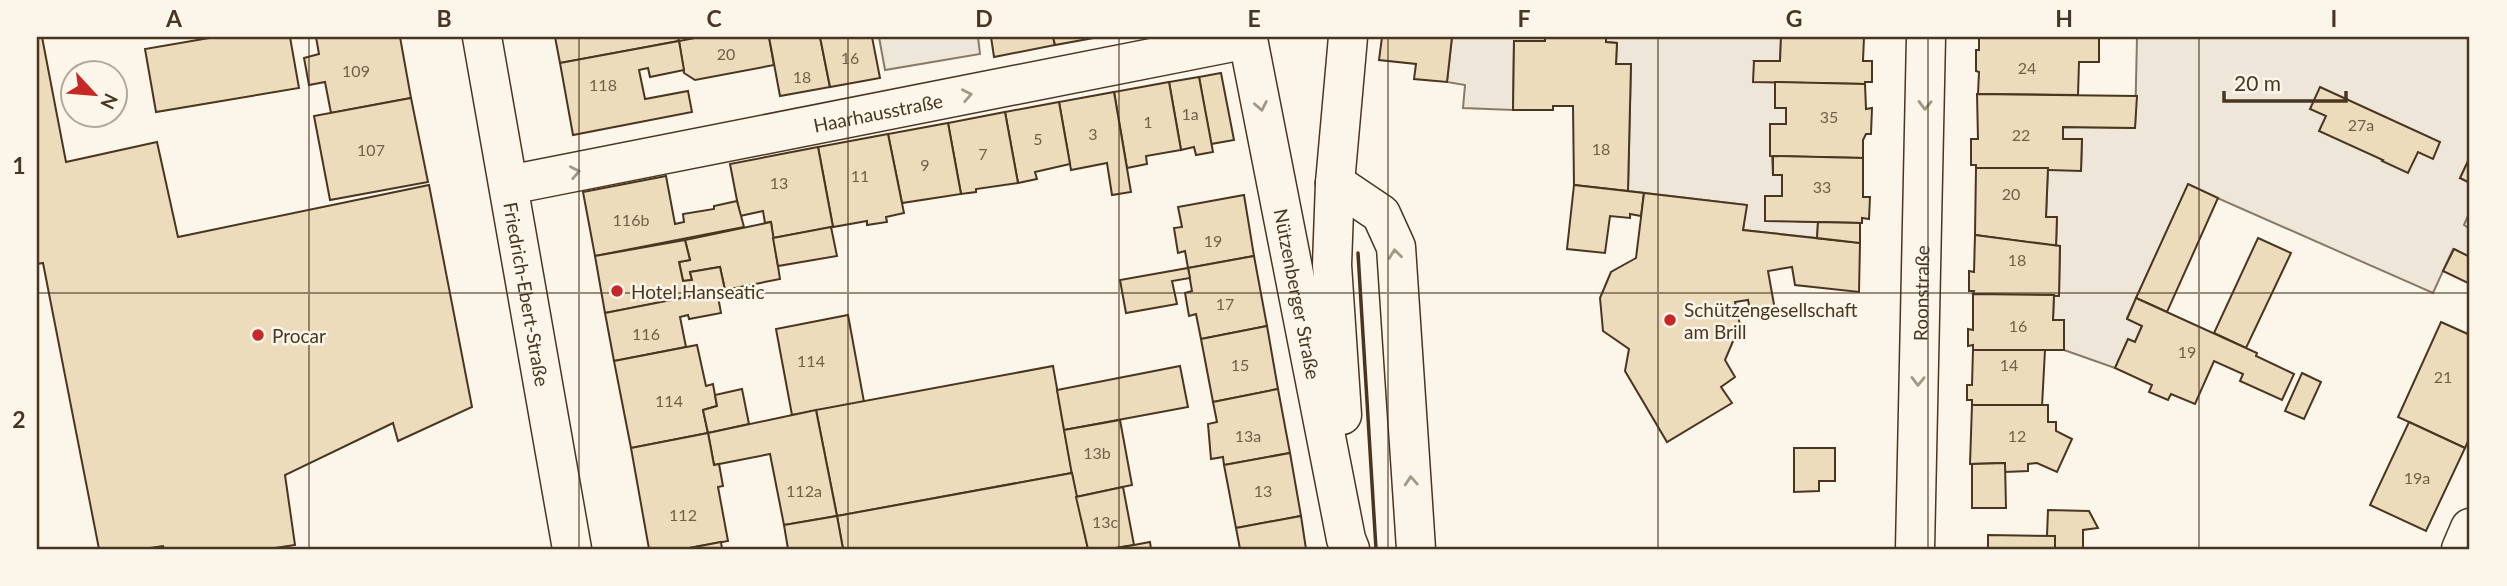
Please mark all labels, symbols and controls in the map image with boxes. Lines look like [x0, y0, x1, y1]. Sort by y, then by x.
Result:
text: A [165, 4, 183, 32]
text: B [436, 4, 452, 32]
text: C [706, 4, 722, 32]
text: D [975, 4, 993, 32]
text: E [1247, 4, 1261, 32]
text: F [1517, 4, 1531, 32]
text: G [1786, 4, 1802, 32]
text: H [2055, 4, 2073, 32]
text: I [2331, 4, 2337, 32]
house number: 20 [717, 44, 735, 63]
house number: 16 [841, 48, 859, 67]
house number: 24 [2018, 58, 2036, 77]
north arrow [60, 60, 130, 130]
scale bar [2224, 60, 2346, 104]
house number: 109 [342, 61, 370, 80]
house number: 18 [793, 67, 811, 86]
text: 20 m [2234, 70, 2281, 95]
house number: 118 [589, 75, 617, 94]
street label: Haarhausstraße [811, 88, 945, 136]
one-way arrow [961, 88, 973, 103]
text: N [96, 90, 123, 113]
one-way arrow [1253, 100, 1268, 112]
one-way arrow [1917, 100, 1932, 111]
house number: 1a [1181, 104, 1199, 123]
house number: 35 [1820, 107, 1838, 126]
house number: 1 [1143, 112, 1153, 131]
house number: 27a [2348, 115, 2374, 134]
house number: 3 [1088, 124, 1098, 143]
house number: 22 [2012, 125, 2030, 144]
house number: 5 [1033, 129, 1043, 148]
house number: 18 [1592, 139, 1610, 158]
house number: 107 [357, 140, 385, 159]
house number: 7 [978, 144, 988, 163]
text: 1 [12, 151, 26, 179]
house number: 9 [920, 155, 930, 174]
one-way arrow [570, 165, 581, 180]
house number: 11 [851, 166, 869, 185]
house number: 13 [770, 173, 788, 192]
house number: 33 [1813, 177, 1831, 196]
house number: 20 [2002, 184, 2020, 203]
street label: Friedrich-Ebert-Straße [500, 200, 555, 388]
street label: Nützenberger Straße [1270, 207, 1326, 381]
house number: 116b [613, 210, 649, 229]
house number: 19 [1204, 231, 1222, 250]
street label: Roonstraße [1908, 245, 1933, 341]
one-way arrow [1388, 249, 1403, 260]
house number: 18 [2008, 250, 2026, 269]
place label: Hotel Hanseatic [631, 280, 765, 303]
marker: Hotel Hanseatic [609, 283, 625, 299]
house number: 17 [1216, 294, 1234, 313]
place label: Schützengesellschaft am Brill [1684, 298, 1858, 343]
marker: Schützengesellschaft am Brill [1662, 312, 1678, 328]
house number: 16 [2009, 316, 2027, 335]
place label: Procar [272, 324, 326, 347]
house number: 116 [632, 324, 660, 343]
marker: Procar [250, 327, 266, 343]
house number: 19 [2178, 342, 2196, 361]
house number: 114 [797, 351, 825, 370]
house number: 15 [1231, 355, 1249, 374]
house number: 14 [2000, 355, 2018, 374]
house number: 21 [2434, 367, 2452, 386]
one-way arrow [1911, 376, 1926, 387]
house number: 114 [655, 391, 683, 410]
text: 2 [12, 405, 26, 433]
house number: 13a [1235, 426, 1261, 445]
house number: 12 [2008, 426, 2026, 445]
house number: 13b [1083, 443, 1111, 462]
house number: 19a [2404, 468, 2430, 487]
one-way arrow [1404, 476, 1419, 487]
house number: 112a [786, 481, 822, 500]
house number: 13 [1254, 481, 1272, 500]
house number: 112 [669, 505, 697, 524]
house number: 13c [1092, 512, 1118, 531]

